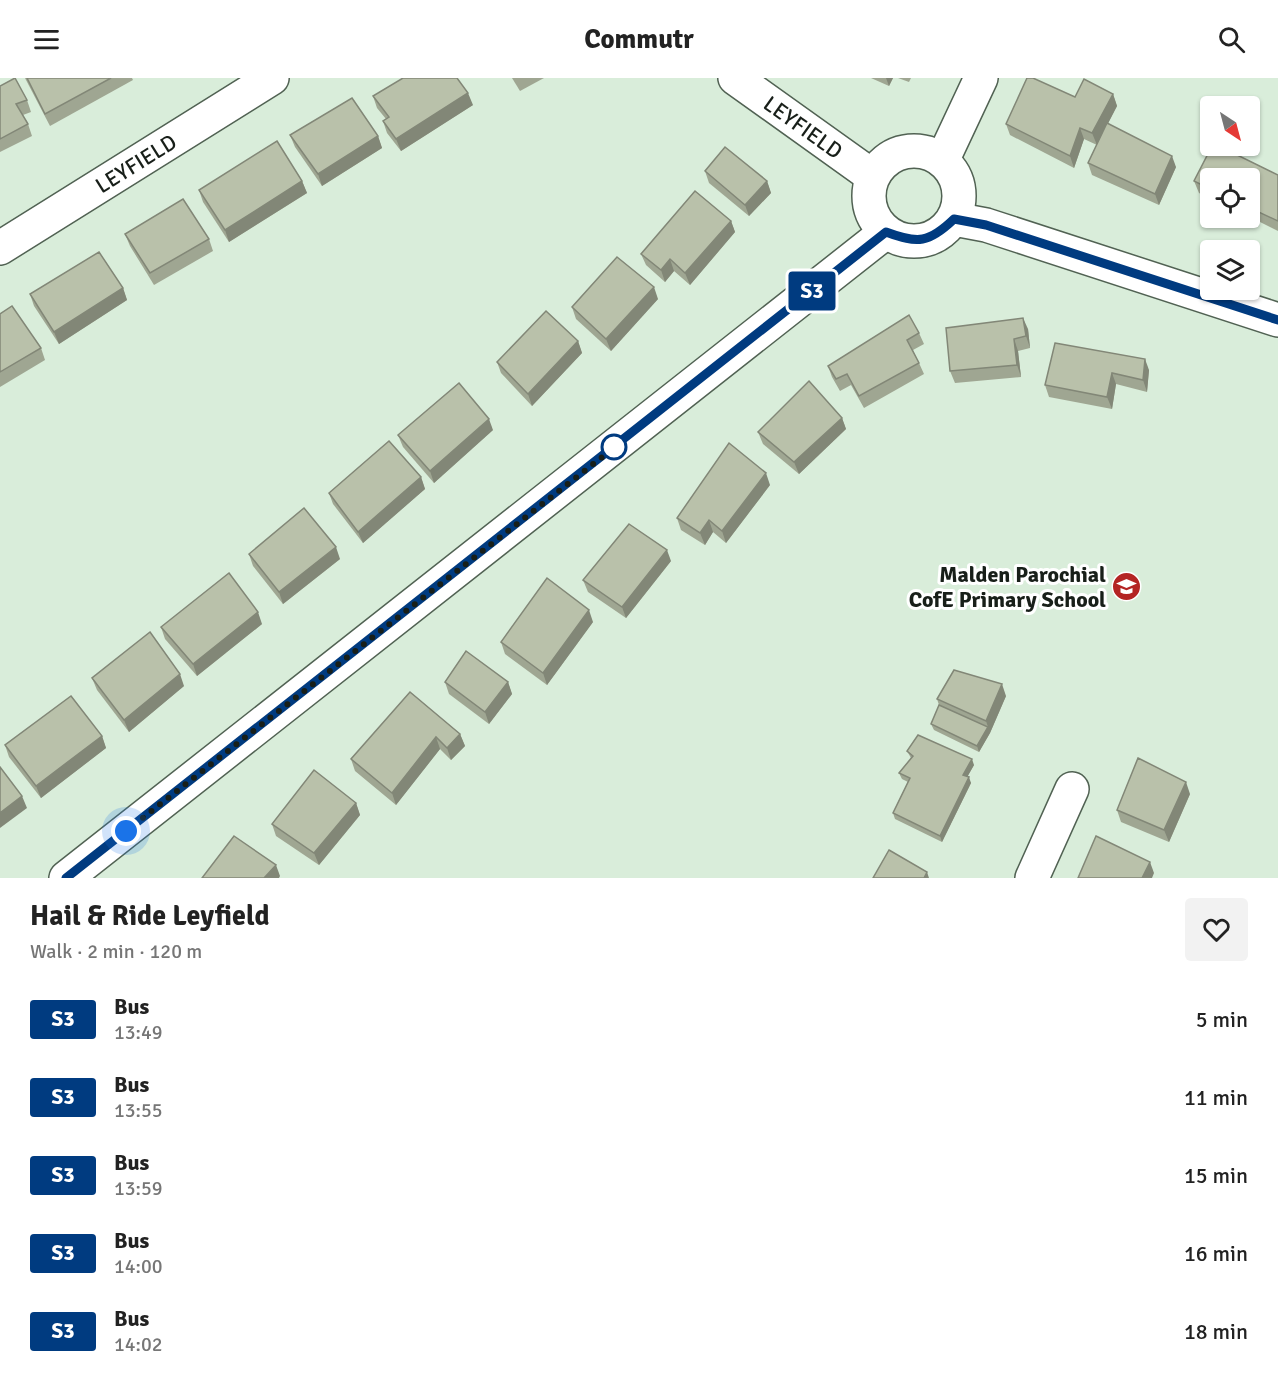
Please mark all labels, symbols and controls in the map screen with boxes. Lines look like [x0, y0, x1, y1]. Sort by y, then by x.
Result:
icon: menu [30, 23, 63, 56]
text: Commutr [584, 23, 694, 56]
icon: search [1215, 23, 1248, 56]
street label: LEYFIELD [758, 90, 848, 165]
north arrow [1200, 96, 1260, 156]
map controls [1200, 96, 1260, 300]
street label: LEYFIELD [90, 128, 182, 199]
button: locate [1200, 168, 1260, 228]
button: layers [1200, 240, 1260, 300]
line badge: S3 [785, 272, 839, 310]
text: S3 [800, 278, 824, 304]
unlabelled marker [601, 434, 627, 460]
place label: Malden Parochial CofE Primary School [909, 561, 1106, 613]
school or university icon: Malden Parochial CofE Primary School [1111, 571, 1143, 603]
your location [111, 816, 141, 846]
button: heart [1185, 898, 1248, 961]
text: Hail & Ride Leyfield [30, 899, 270, 933]
text: Walk · 2 min · 120 m [30, 939, 202, 964]
text: Bus [114, 993, 149, 1020]
text: S3 [51, 1006, 75, 1032]
text: 5 min [1196, 1006, 1248, 1033]
text: 13:49 [114, 1020, 163, 1045]
text: Bus [114, 1071, 149, 1098]
text: S3 [51, 1084, 75, 1110]
text: 11 min [1184, 1084, 1248, 1111]
text: 13:55 [114, 1098, 163, 1123]
text: Bus [114, 1149, 149, 1176]
text: S3 [51, 1162, 75, 1188]
text: 15 min [1184, 1162, 1248, 1189]
text: 13:59 [114, 1176, 163, 1201]
text: Bus [114, 1227, 149, 1254]
text: S3 [51, 1240, 75, 1266]
text: 16 min [1184, 1240, 1248, 1267]
text: 14:00 [114, 1254, 163, 1279]
text: Bus [114, 1305, 149, 1332]
text: S3 [51, 1318, 75, 1344]
text: 18 min [1184, 1318, 1248, 1345]
text: 14:02 [114, 1332, 163, 1357]

